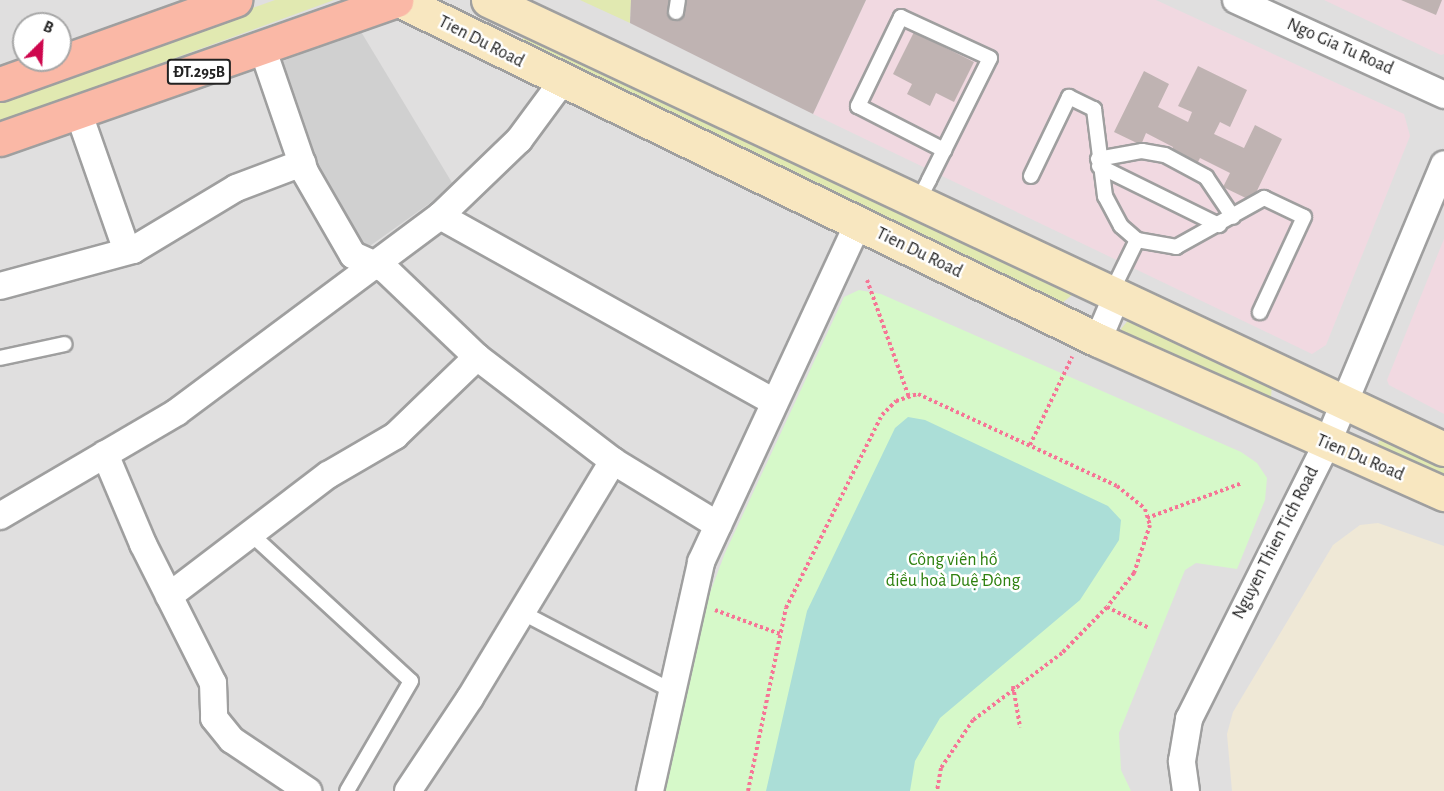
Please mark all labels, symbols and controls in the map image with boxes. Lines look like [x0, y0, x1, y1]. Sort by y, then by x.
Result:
street label: Tien Du Road [435, 11, 527, 73]
north arrow [12, 12, 72, 72]
street label: Ngo Gia Tu Road [1283, 14, 1397, 80]
text: B [41, 18, 56, 37]
road number: ĐT.295B [166, 59, 232, 85]
street label: Tien Du Road [872, 223, 966, 283]
street label: Tien Du Road [1313, 430, 1407, 486]
street label: Nguyen Thien Tich Road [1228, 463, 1324, 623]
park label: Công viên hồ điều hoà Duệ Đông [886, 550, 1020, 592]

